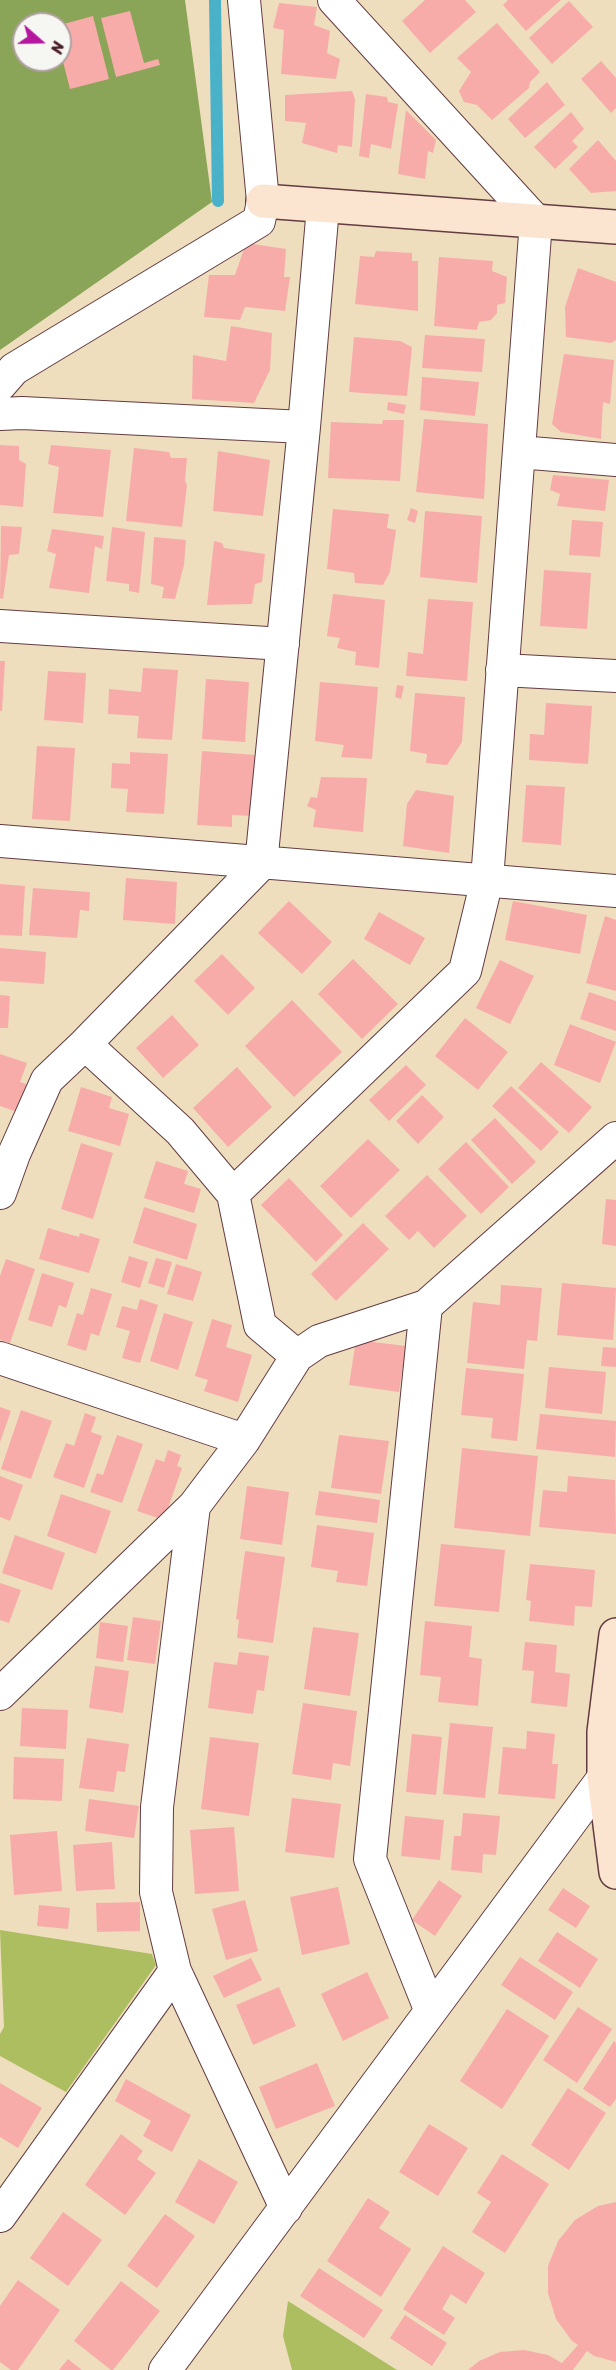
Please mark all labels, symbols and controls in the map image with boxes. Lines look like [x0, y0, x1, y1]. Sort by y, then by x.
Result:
north arrow [12, 12, 72, 72]
text: N [42, 37, 73, 58]

